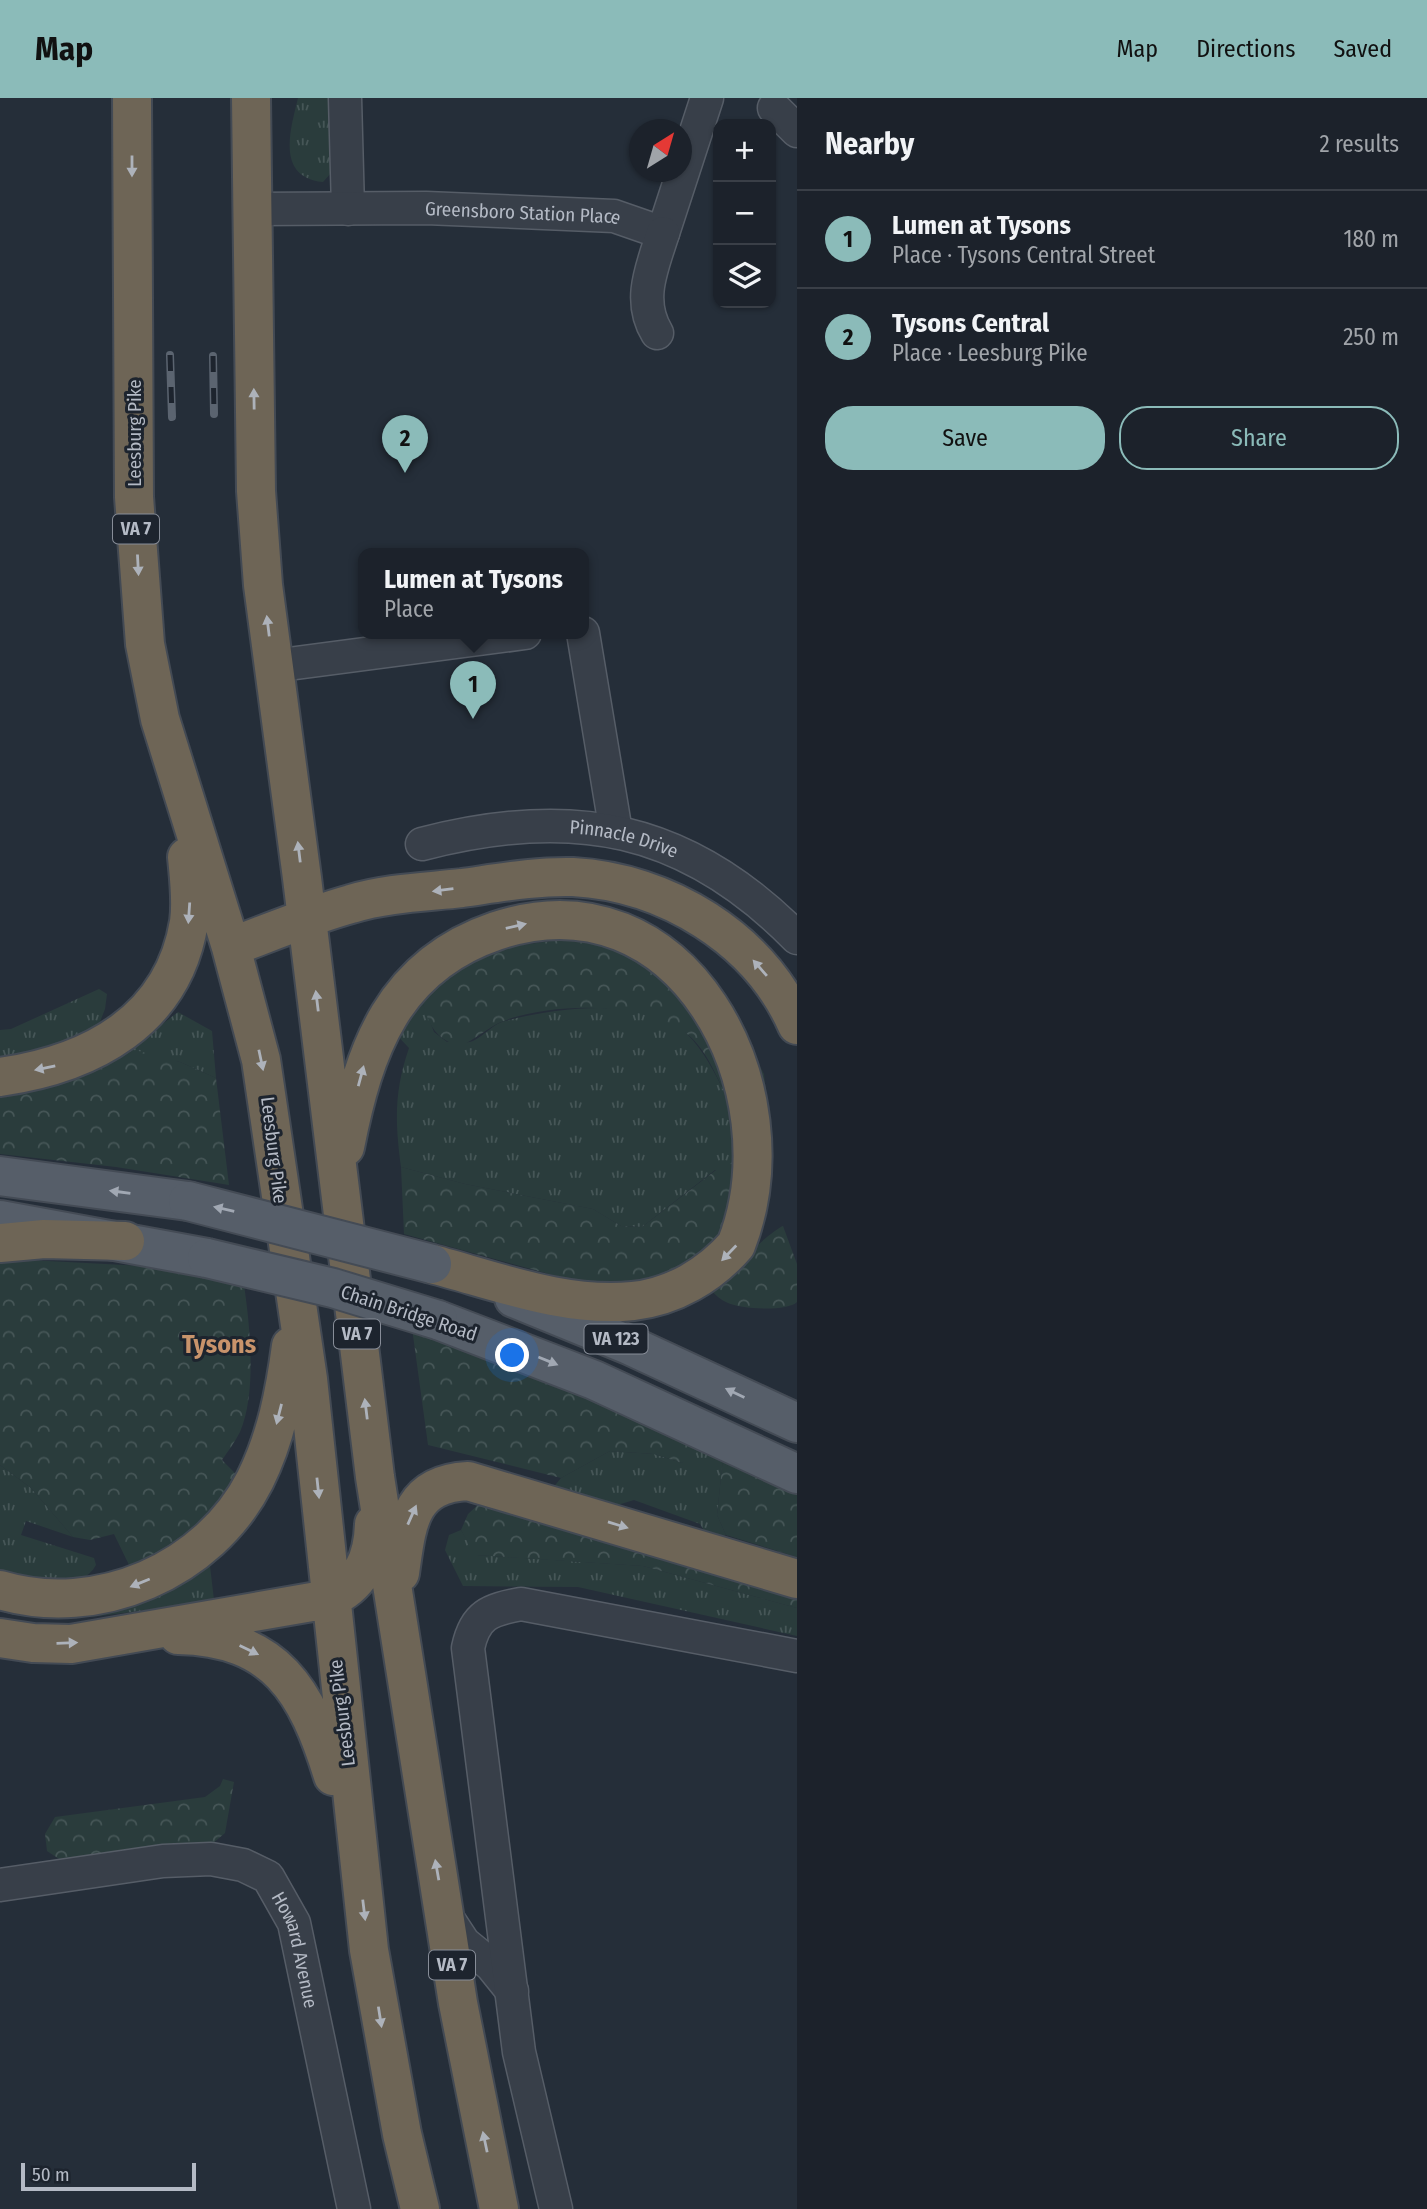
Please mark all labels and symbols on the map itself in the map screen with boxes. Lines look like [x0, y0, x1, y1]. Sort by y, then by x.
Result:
north arrow [629, 119, 692, 182]
one-way arrow [126, 155, 138, 177]
street label: Greensboro Station Place [424, 196, 624, 229]
street label: Leesburg Pike [123, 379, 146, 487]
one-way arrow [248, 388, 259, 410]
pin: 2 [382, 415, 428, 473]
road number: VA 7 [113, 514, 159, 544]
one-way arrow [132, 554, 143, 576]
one-way arrow [263, 615, 274, 637]
pin: 1 [450, 661, 496, 719]
street label: Pinnacle Drive [569, 815, 682, 862]
one-way arrow [293, 841, 304, 863]
one-way arrow [432, 884, 454, 895]
one-way arrow [183, 902, 194, 924]
one-way arrow [505, 920, 527, 931]
one-way arrow [752, 959, 768, 977]
one-way arrow [312, 990, 323, 1012]
one-way arrow [255, 1049, 266, 1071]
one-way arrow [34, 1063, 56, 1074]
one-way arrow [357, 1065, 367, 1086]
street label: Leesburg Pike [256, 1095, 292, 1205]
one-way arrow [109, 1186, 131, 1197]
one-way arrow [213, 1204, 235, 1215]
one-way arrow [721, 1244, 737, 1261]
street label: Chain Bridge Road [338, 1280, 480, 1346]
road number: VA 7 [334, 1320, 380, 1349]
road number: VA 123 [584, 1324, 648, 1354]
district label: Tysons [182, 1329, 256, 1360]
your location [495, 1338, 529, 1372]
one-way arrow [538, 1356, 559, 1367]
one-way arrow [725, 1387, 746, 1398]
one-way arrow [361, 1398, 372, 1420]
one-way arrow [273, 1403, 284, 1425]
one-way arrow [313, 1477, 324, 1499]
one-way arrow [406, 1505, 418, 1525]
one-way arrow [608, 1521, 629, 1531]
one-way arrow [130, 1577, 151, 1588]
one-way arrow [56, 1637, 78, 1648]
one-way arrow [239, 1645, 259, 1656]
street label: Leesburg Pike [324, 1658, 360, 1768]
one-way arrow [431, 1859, 442, 1881]
street label: Howard Avenue [267, 1887, 323, 2010]
one-way arrow [359, 1899, 370, 1921]
road number: VA 7 [429, 1951, 475, 1980]
one-way arrow [375, 2006, 386, 2028]
one-way arrow [479, 2131, 490, 2153]
scale bar [21, 2160, 196, 2192]

